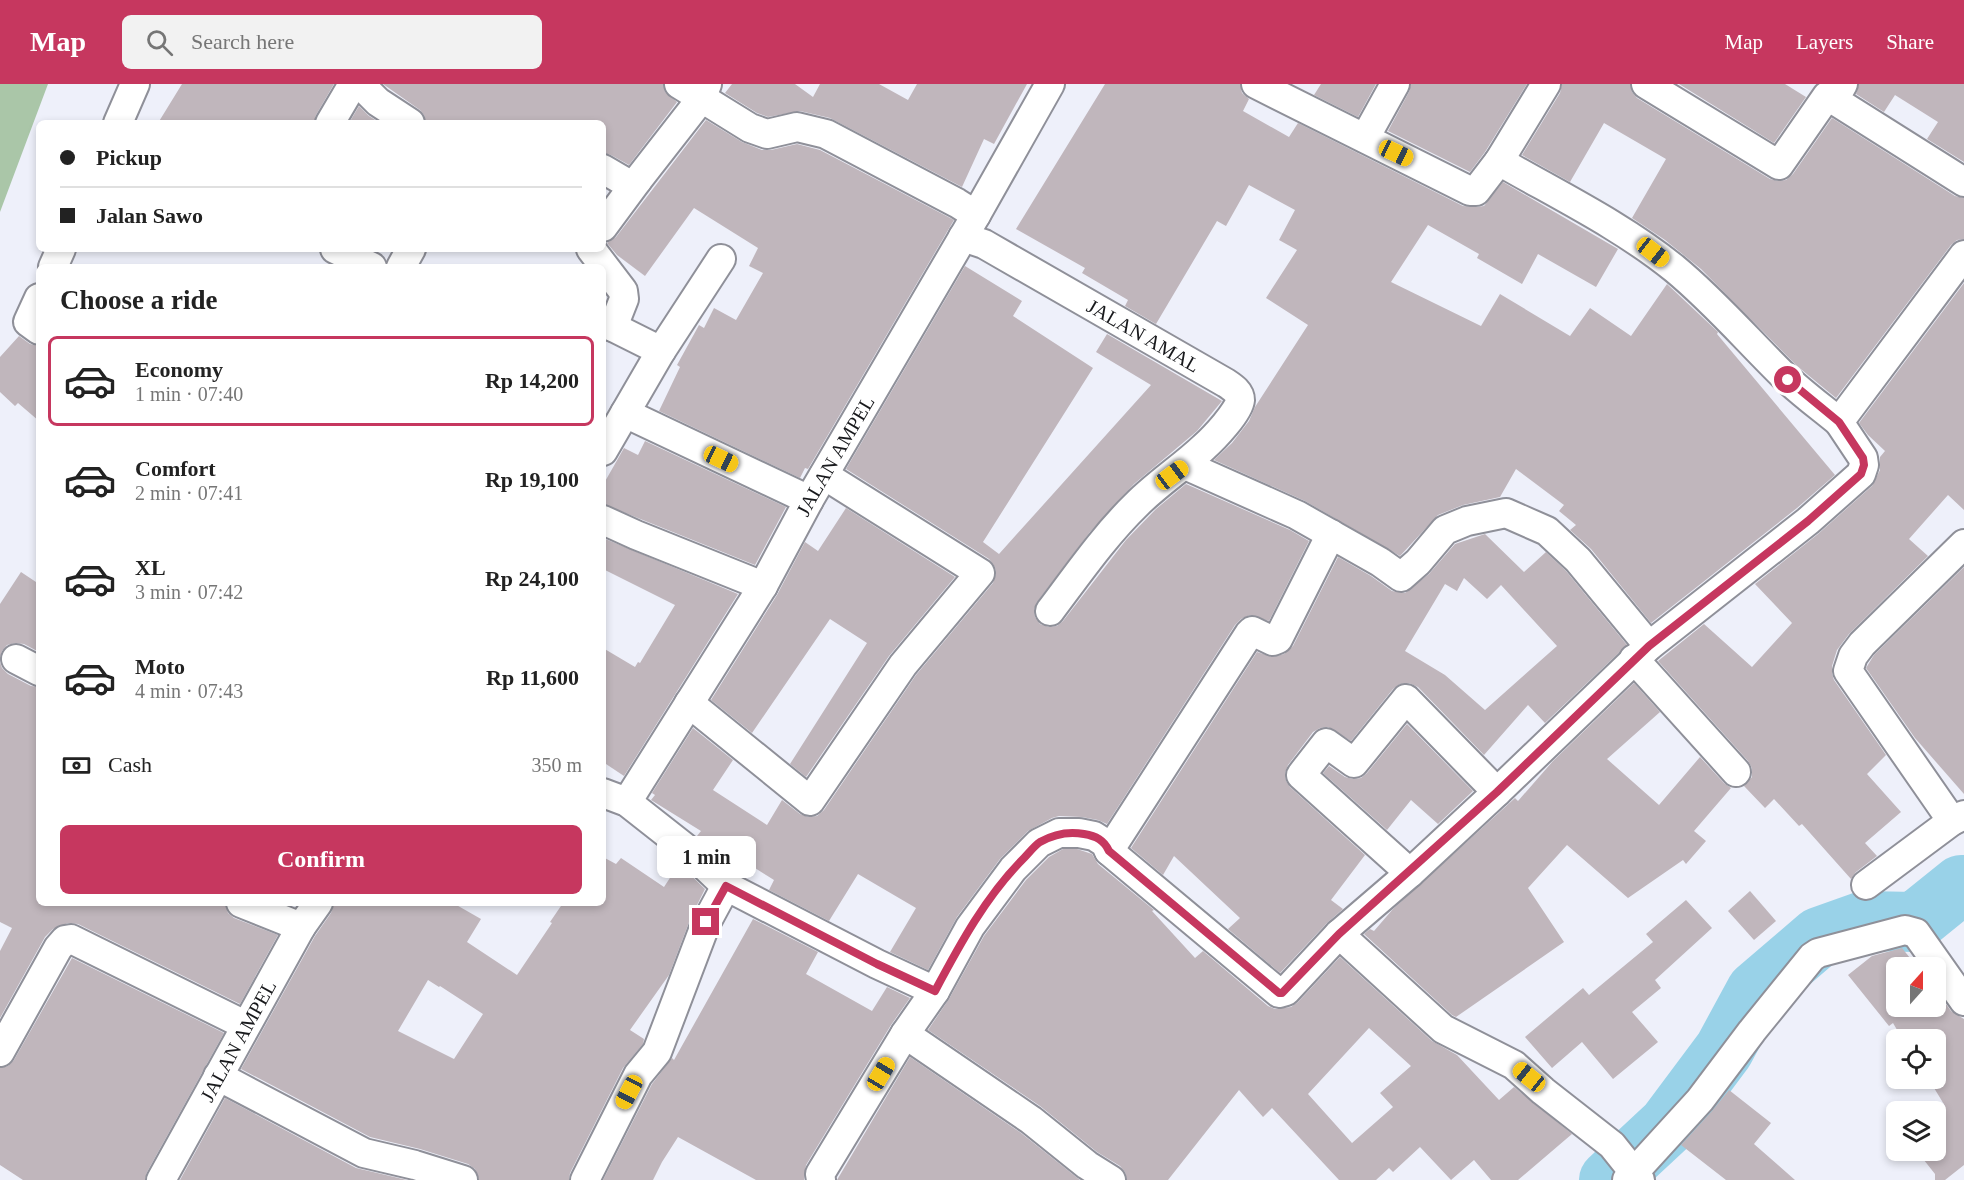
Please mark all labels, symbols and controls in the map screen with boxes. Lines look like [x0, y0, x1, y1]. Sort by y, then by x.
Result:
search box [122, 15, 542, 69]
text: Map [30, 26, 86, 57]
icon: search [143, 26, 176, 59]
text: Search here [191, 29, 294, 54]
text: Map [1725, 30, 1763, 54]
text: Layers [1796, 30, 1853, 54]
text: Share [1886, 30, 1934, 54]
car [1376, 137, 1416, 169]
text: Pickup [96, 145, 162, 170]
text: Jalan Sawo [96, 203, 203, 228]
car [1633, 234, 1673, 270]
text: Choose a ride [60, 285, 218, 315]
street label: JALAN AMAL [1083, 295, 1204, 377]
icon: car [63, 354, 117, 408]
text: Economy [135, 357, 223, 382]
route start [1774, 366, 1801, 393]
text: Rp 14,200 [485, 368, 579, 393]
text: 1 min · 07:40 [135, 383, 243, 405]
street label: JALAN AMPEL [792, 392, 879, 520]
car [701, 443, 741, 475]
icon: car [63, 453, 117, 507]
text: Comfort [135, 456, 216, 481]
car [1152, 457, 1192, 493]
text: Rp 19,100 [485, 467, 579, 492]
text: 2 min · 07:41 [135, 482, 243, 504]
icon: car [63, 552, 117, 606]
text: XL [135, 555, 166, 580]
text: Rp 24,100 [485, 566, 579, 591]
text: 3 min · 07:42 [135, 581, 243, 603]
icon: car [63, 651, 117, 705]
text: Moto [135, 654, 185, 679]
text: Rp 11,600 [486, 665, 579, 690]
text: 4 min · 07:43 [135, 680, 243, 702]
icon: cash [60, 749, 93, 782]
text: Cash [108, 752, 152, 777]
text: 350 m [531, 754, 582, 776]
button: Confirm [60, 825, 582, 894]
callout: 1 min [656, 835, 756, 877]
text: 1 min [682, 846, 731, 868]
route end [692, 908, 719, 935]
north arrow [1886, 957, 1946, 1017]
map controls [1886, 957, 1946, 1161]
street label: JALAN AMPEL [196, 976, 280, 1105]
button: locate [1886, 1029, 1946, 1089]
car [864, 1054, 898, 1094]
car [1509, 1059, 1549, 1095]
car [613, 1072, 645, 1112]
button: layers [1886, 1101, 1946, 1161]

